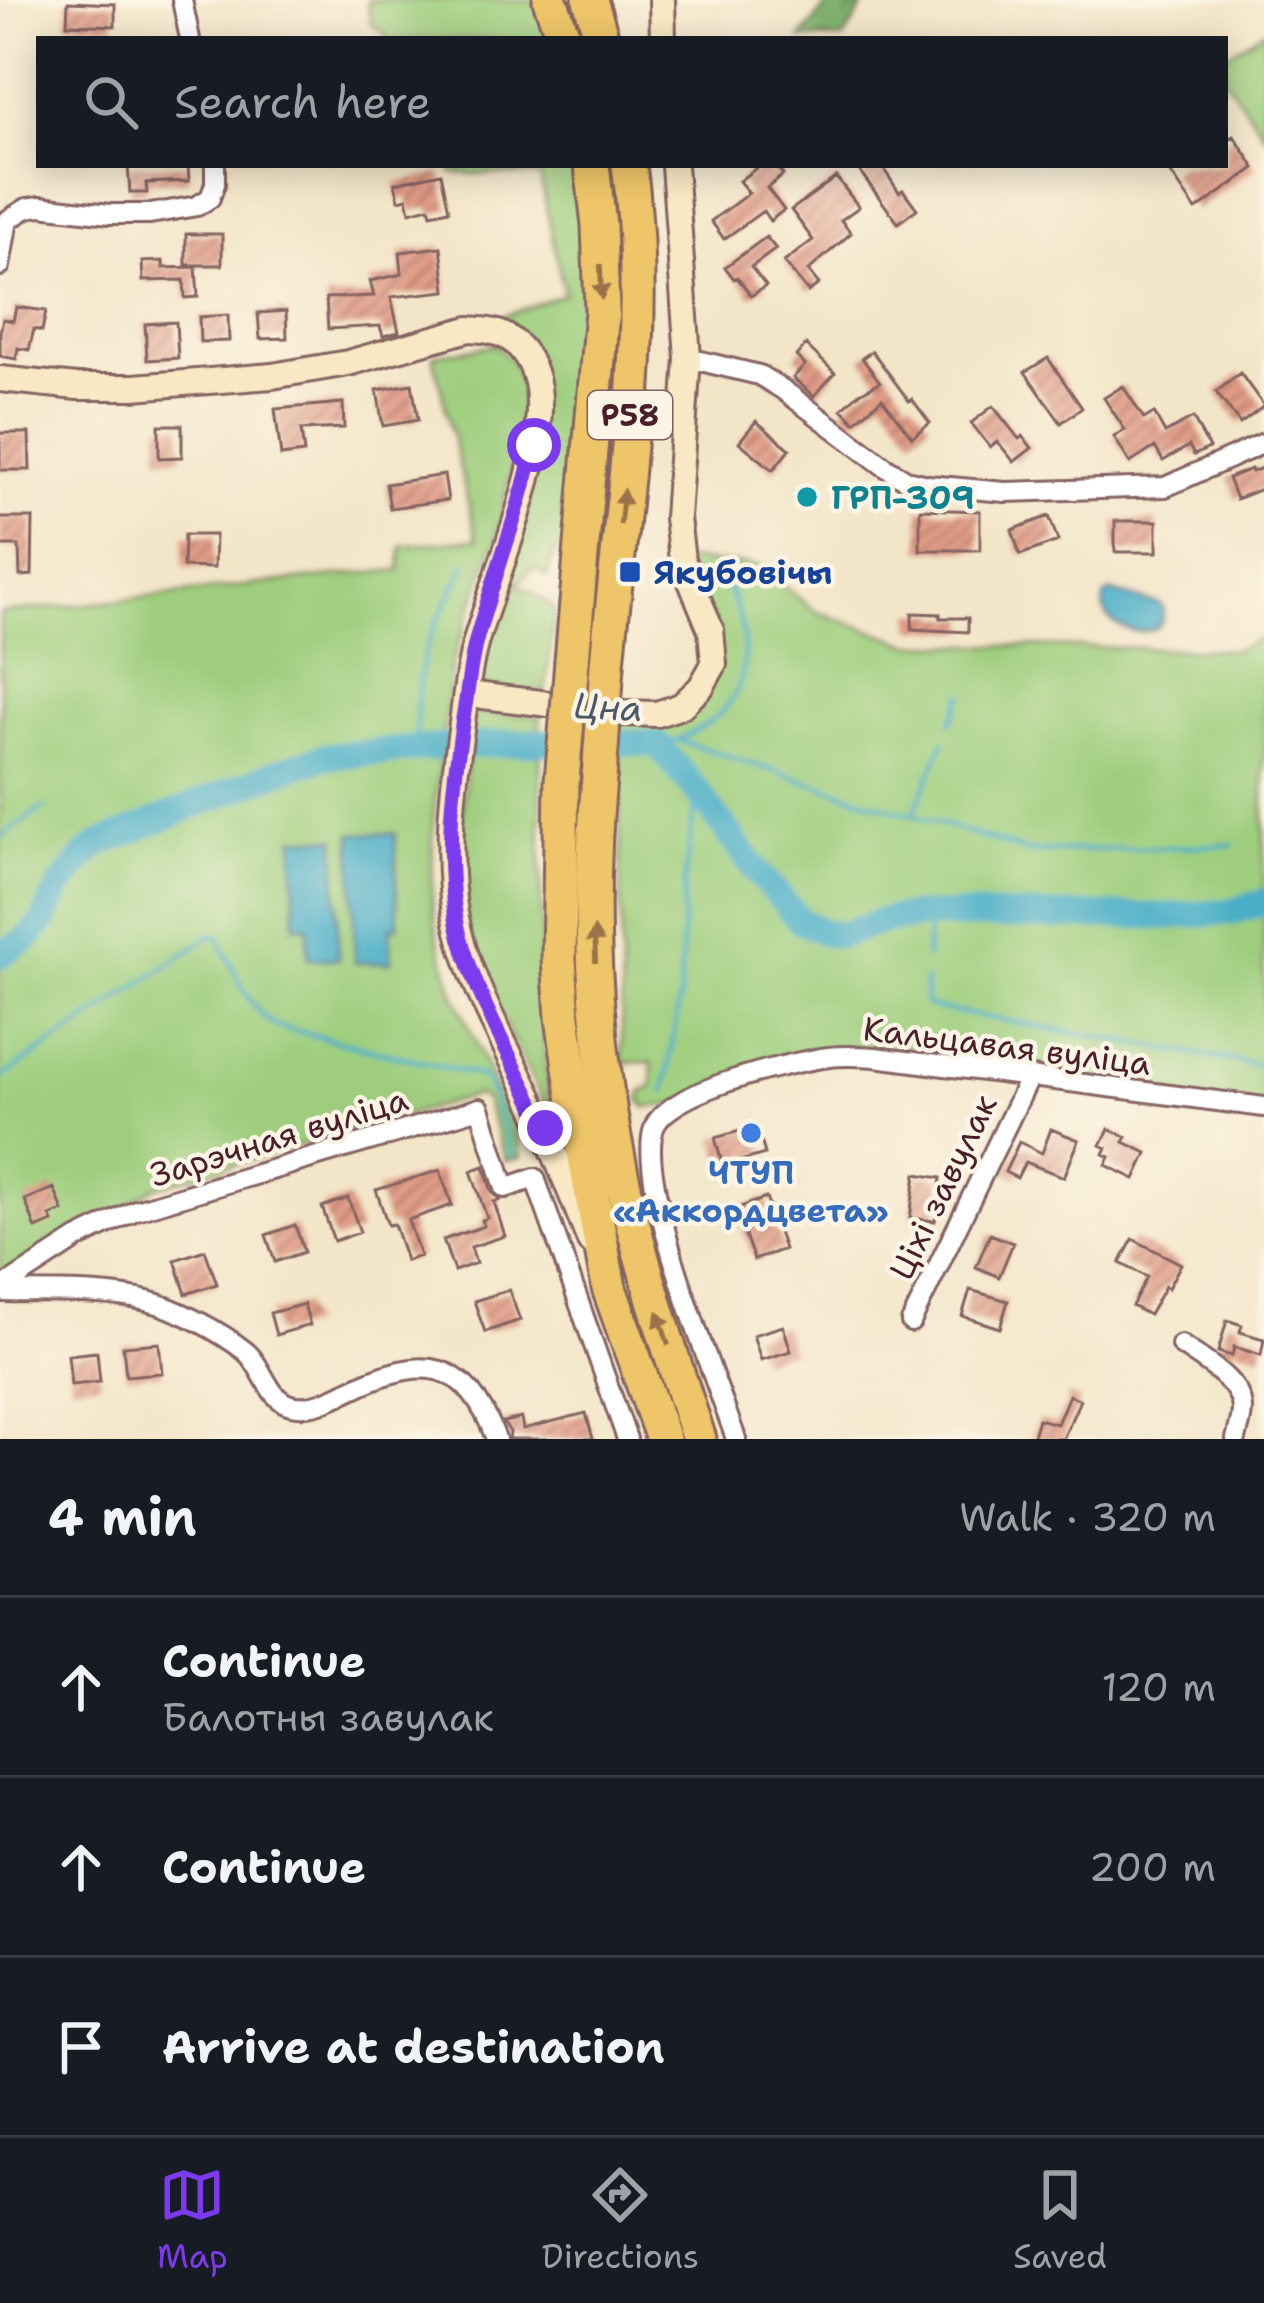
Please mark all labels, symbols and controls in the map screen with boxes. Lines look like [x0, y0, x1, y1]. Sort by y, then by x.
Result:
search box [36, 36, 1228, 168]
icon: search [78, 69, 144, 135]
text: Search here [174, 72, 431, 132]
one-way arrow [591, 264, 610, 302]
road number: Р58 [588, 391, 672, 439]
route start [507, 418, 561, 472]
place label: ГРП-309 [831, 475, 974, 520]
marker: ГРП-309 [794, 484, 820, 510]
one-way arrow [613, 488, 632, 525]
place label: Якубовічы [654, 550, 832, 595]
marker: Якубовічы [617, 559, 643, 585]
water label: Цна [572, 681, 644, 733]
one-way arrow [586, 925, 605, 963]
street label: Кальцавая вуліца [861, 1006, 1153, 1086]
street label: Зарэчная вуліца [145, 1076, 413, 1198]
street label: Ціхі завулак [879, 1087, 1007, 1287]
route end [518, 1101, 572, 1155]
marker: ЧТУП «Аккордцвета» [738, 1120, 764, 1146]
place label: ЧТУП «Аккордцвета» [613, 1150, 889, 1233]
one-way arrow [652, 1309, 671, 1346]
text: 4 min [48, 1483, 197, 1551]
text: Walk · 320 m [959, 1491, 1216, 1543]
text: Continue [162, 1631, 366, 1691]
icon: ahead [48, 1654, 114, 1720]
text: 120 m [1101, 1661, 1216, 1713]
text: Балотны завулак [162, 1691, 494, 1743]
icon: ahead [48, 1834, 114, 1900]
text: Continue [162, 1837, 366, 1897]
text: 200 m [1089, 1841, 1216, 1893]
icon: arrive [48, 2014, 114, 2080]
text: Arrive at destination [162, 2017, 665, 2077]
tab: Map [157, 2162, 228, 2279]
tab: Directions [542, 2162, 699, 2279]
tab: Saved [1013, 2162, 1107, 2279]

